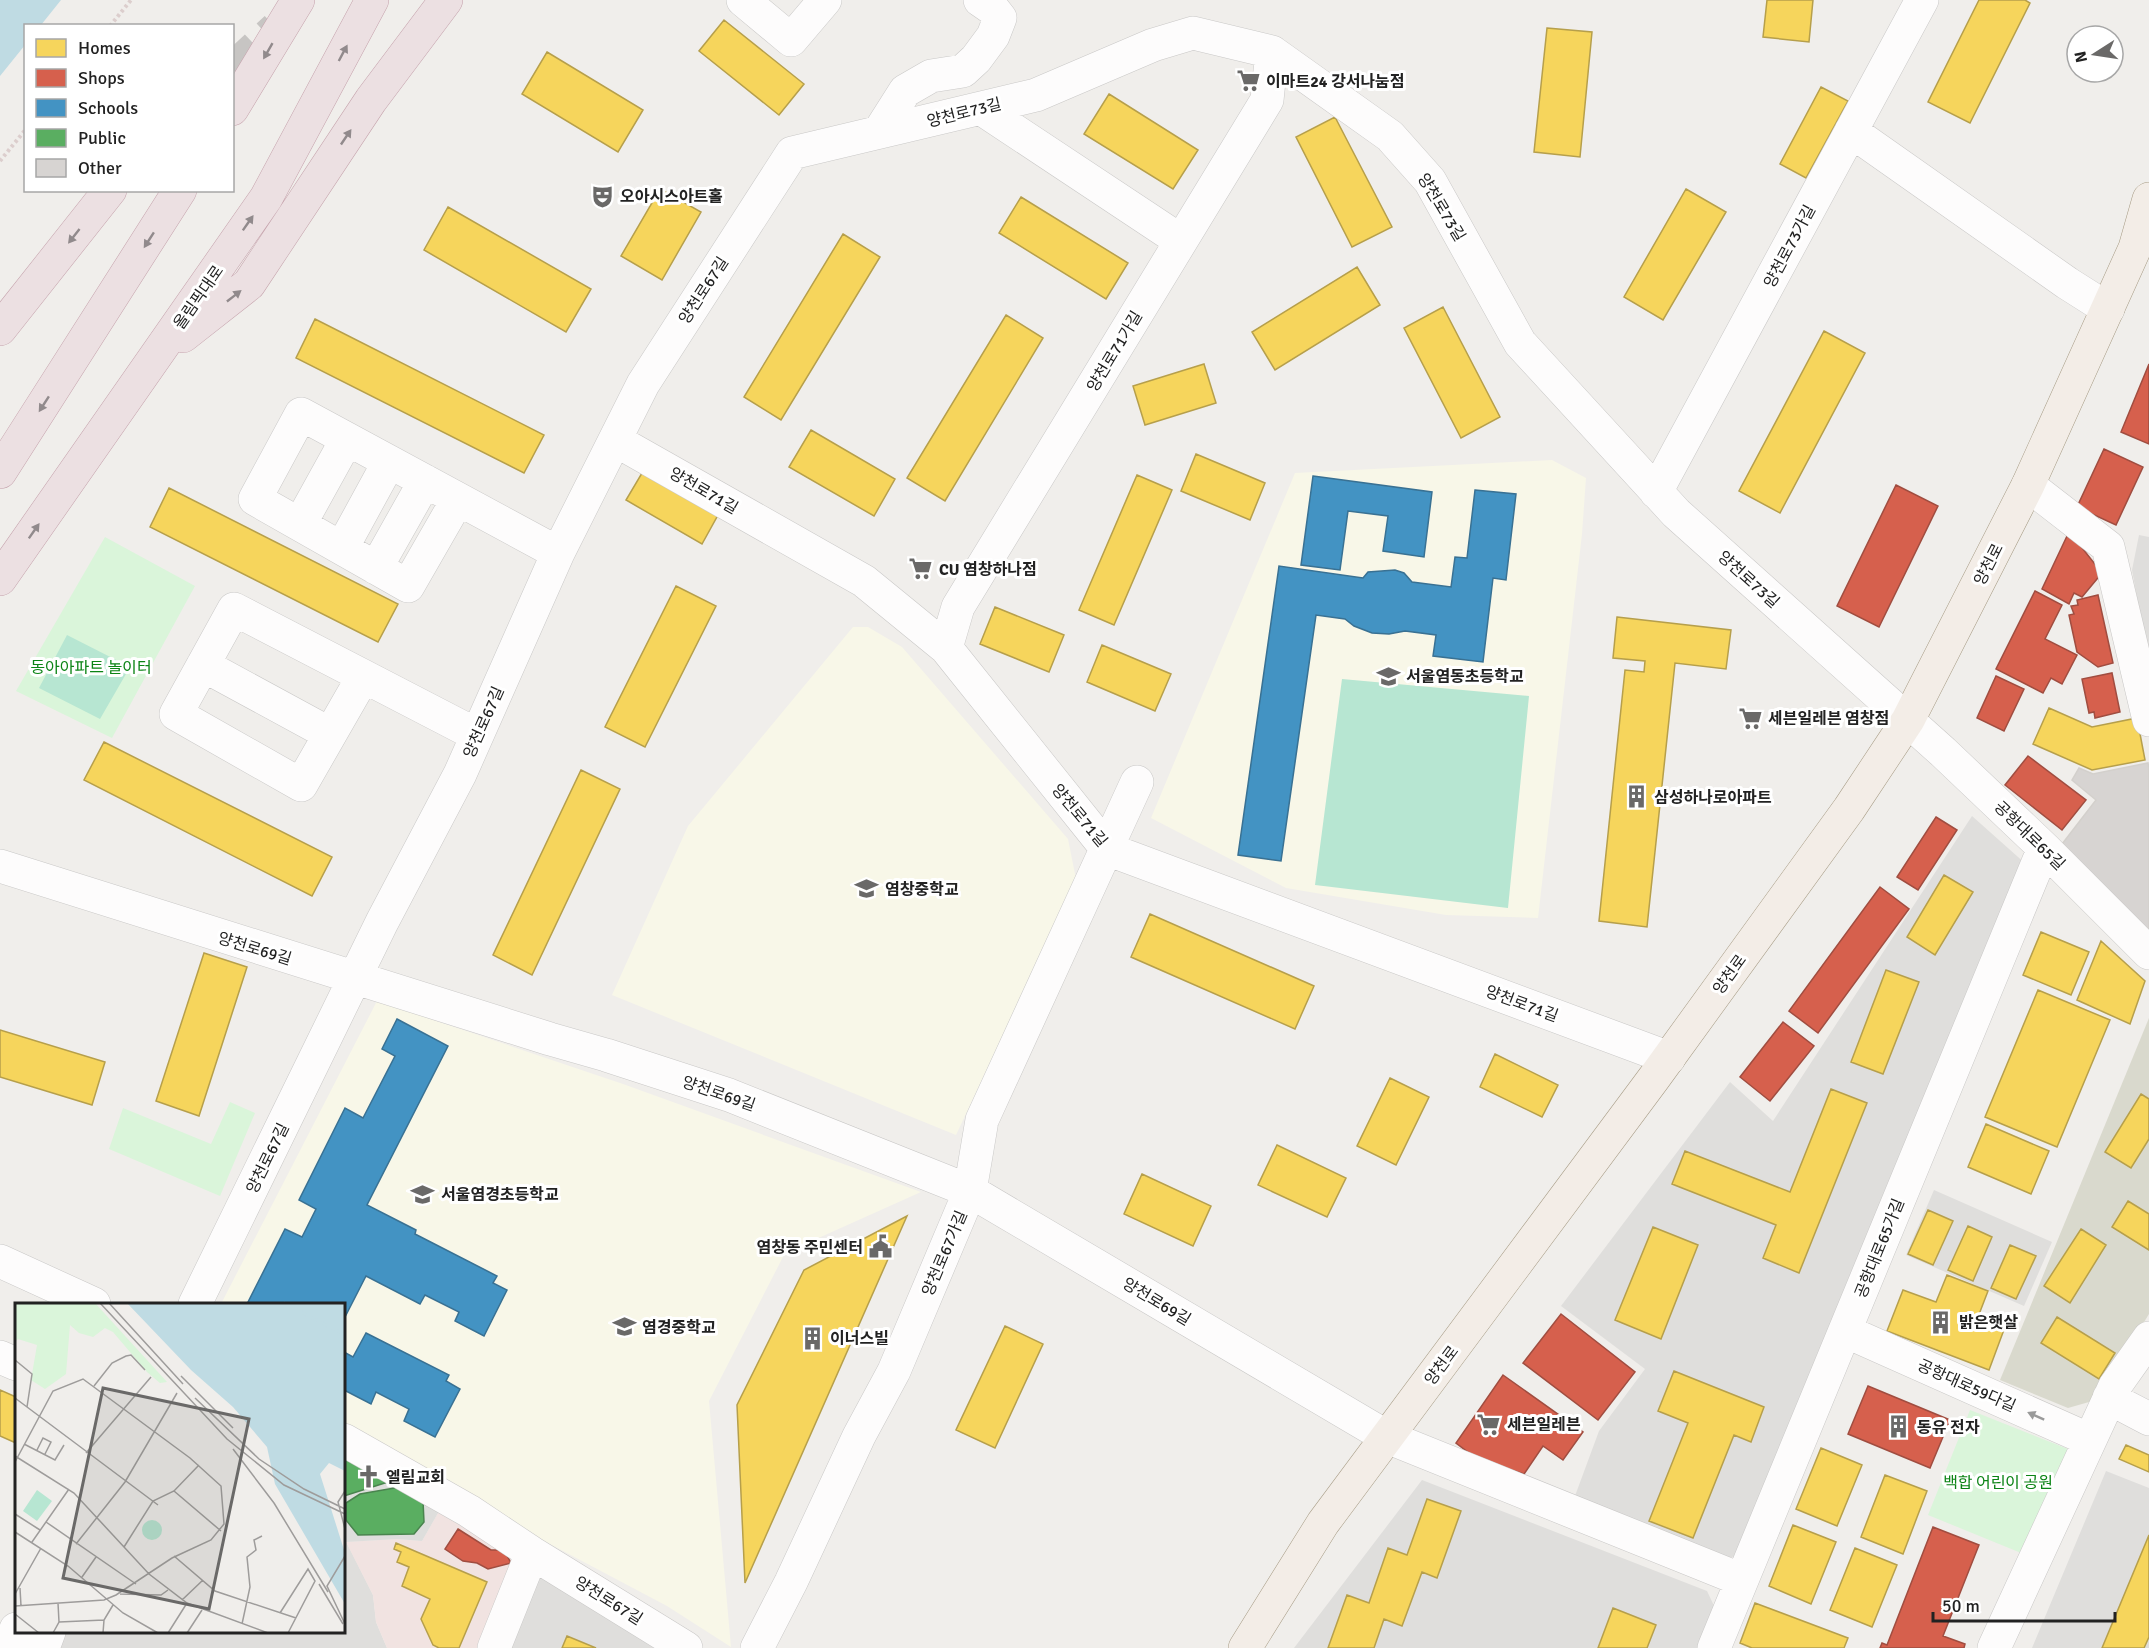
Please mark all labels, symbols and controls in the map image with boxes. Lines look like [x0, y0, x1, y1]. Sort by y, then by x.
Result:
legend [24, 24, 234, 192]
north arrow [2065, 24, 2125, 84]
text: Homes [78, 37, 131, 59]
one-way arrow [263, 43, 274, 59]
one-way arrow [338, 45, 348, 62]
text: N [2070, 49, 2092, 64]
text: Shops [78, 67, 125, 89]
supermarket icon: 이마트24 강서나눔점 [1235, 68, 1261, 94]
place label: 이마트24 강서나눔점 [1266, 72, 1405, 92]
street label: 양천로73길 [925, 94, 1004, 132]
text: Schools [78, 97, 138, 119]
text: Public [78, 127, 126, 149]
one-way arrow [341, 129, 352, 145]
text: Other [78, 157, 122, 179]
street label: 양천로73길 [1413, 170, 1469, 245]
theatre icon: 오아시스아트홀 [589, 183, 615, 209]
place label: 오아시스아트홀 [620, 187, 723, 207]
street label: 양천로73가길 [1760, 202, 1820, 291]
one-way arrow [242, 216, 254, 232]
one-way arrow [67, 228, 80, 244]
one-way arrow [144, 232, 155, 248]
street label: 양천로67길 [675, 253, 733, 328]
street label: 올림픽대로 [170, 261, 228, 333]
one-way arrow [226, 289, 242, 302]
street label: 양천로71가길 [1083, 307, 1147, 396]
one-way arrow [38, 396, 49, 412]
street label: 양천로71길 [666, 463, 741, 519]
one-way arrow [28, 524, 40, 540]
street label: 양천로 [1970, 540, 2008, 589]
street label: 양천로73길 [1713, 547, 1783, 613]
supermarket icon: CU 염창하나점 [908, 556, 934, 582]
place label: CU 염창하나점 [939, 560, 1037, 580]
park label: 동아아파트 놀이터 [30, 658, 152, 678]
school or university icon: 서울염동초등학교 [1375, 663, 1401, 689]
place label: 서울염동초등학교 [1406, 667, 1524, 687]
street label: 양천로67길 [459, 684, 509, 761]
supermarket icon: 세븐일레븐 염창점 [1737, 705, 1763, 731]
place label: 세븐일레븐 염창점 [1768, 709, 1889, 729]
street label: 양천로71길 [1047, 780, 1111, 851]
building icon: 삼성하나로아파트 [1623, 784, 1649, 810]
place label: 삼성하나로아파트 [1654, 788, 1772, 808]
street label: 공항대로65길 [1990, 797, 2069, 874]
school or university icon: 염창중학교 [854, 876, 880, 902]
place label: 염창중학교 [885, 880, 959, 900]
street label: 양천로69길 [215, 928, 294, 970]
street label: 양천로 [1709, 951, 1751, 998]
street label: 양천로71길 [1482, 982, 1561, 1026]
street label: 양천로69길 [679, 1072, 758, 1116]
street label: 양천로67길 [242, 1120, 294, 1197]
school or university icon: 서울염경초등학교 [410, 1181, 436, 1207]
place label: 서울염경초등학교 [441, 1185, 559, 1205]
street label: 공항대로65가길 [1851, 1196, 1909, 1301]
street label: 양천로67가길 [918, 1208, 972, 1299]
public building icon: 염창동 주민센터 [868, 1234, 894, 1260]
place label: 염창동 주민센터 [756, 1238, 863, 1258]
street label: 양천로69길 [1119, 1274, 1194, 1330]
inset map [15, 1303, 345, 1633]
building icon: 밝은햇살 [1928, 1309, 1954, 1335]
place label: 밝은햇살 [1959, 1313, 2018, 1333]
school or university icon: 염경중학교 [611, 1314, 637, 1340]
place label: 염경중학교 [642, 1318, 716, 1338]
building icon: 이너스빌 [799, 1325, 825, 1351]
place label: 이너스빌 [830, 1329, 889, 1349]
street label: 양천로 [1421, 1342, 1463, 1389]
street label: 공항대로59다길 [1914, 1355, 2019, 1417]
supermarket icon: 세븐일레븐 [1476, 1411, 1502, 1437]
one-way arrow [2027, 1411, 2045, 1421]
building icon: 동유 전자 [1886, 1414, 1912, 1440]
place label: 세븐일레븐 [1507, 1415, 1581, 1435]
place label: 동유 전자 [1917, 1418, 1980, 1438]
church icon: 엘림교회 [355, 1464, 381, 1490]
place label: 엘림교회 [386, 1468, 445, 1488]
park label: 백합 어린이 공원 [1943, 1473, 2053, 1493]
street label: 양천로67길 [571, 1572, 646, 1630]
scale bar [1933, 1585, 2114, 1623]
text: 50 m [1942, 1595, 1980, 1617]

